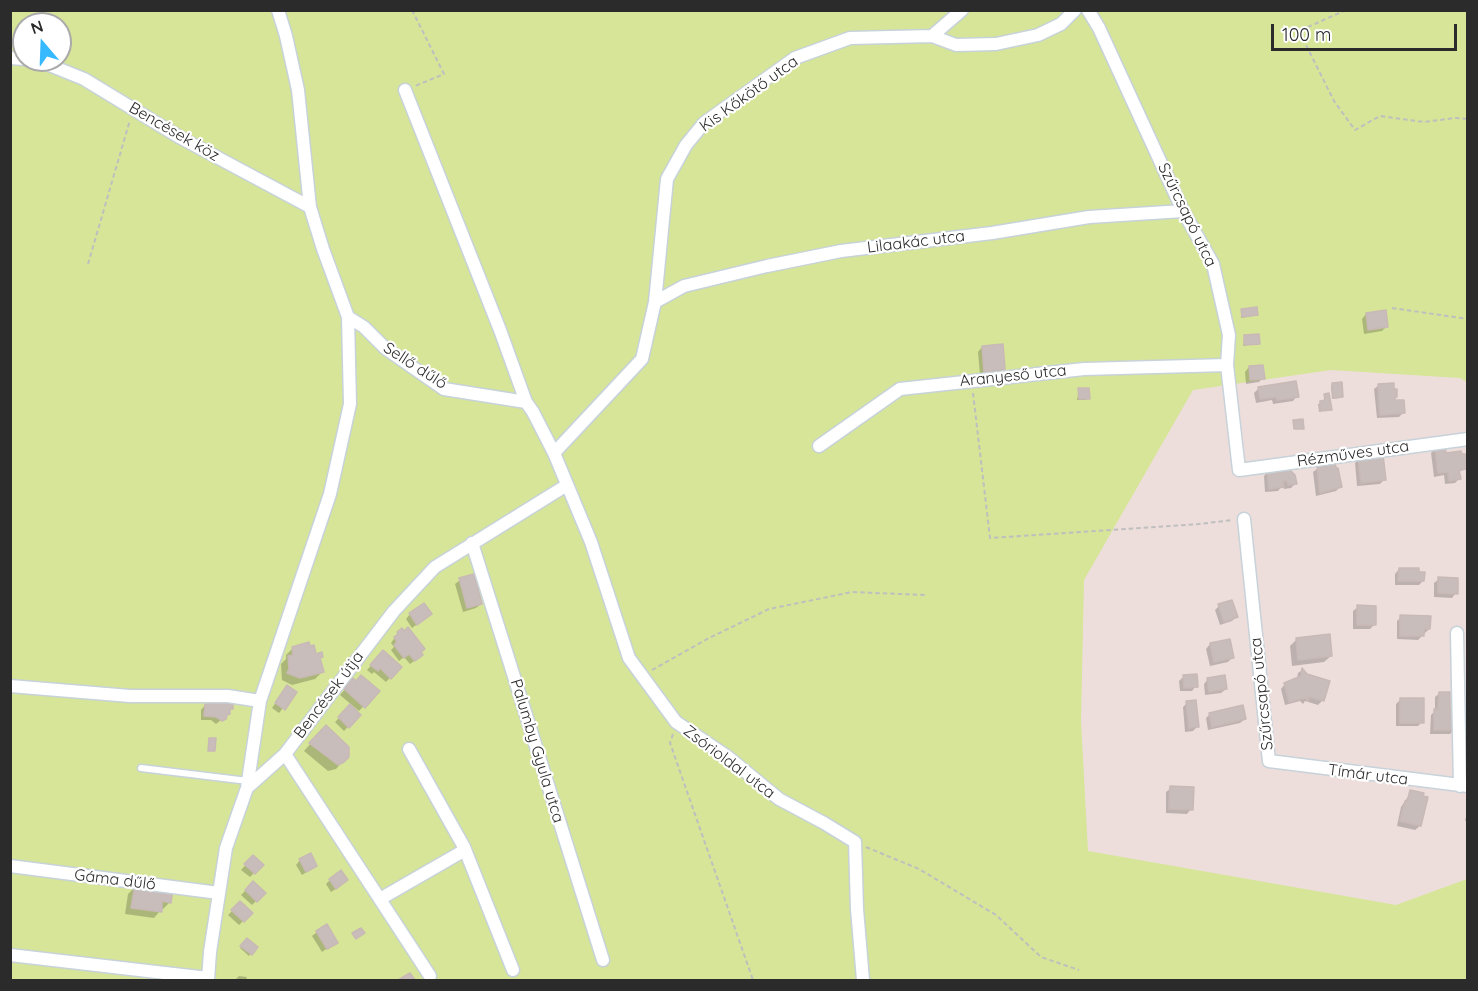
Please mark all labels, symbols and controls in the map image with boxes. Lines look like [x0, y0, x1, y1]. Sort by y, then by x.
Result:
north arrow [12, 12, 72, 72]
scale bar [1274, 12, 1460, 50]
text: N [28, 16, 46, 38]
text: 100 m [1282, 23, 1331, 46]
street label: Kis Kőkötő utca [696, 52, 802, 136]
street label: Bencések köz [125, 98, 223, 166]
street label: Szűrcsapó utca [1154, 160, 1220, 270]
street label: Lilaakác utca [866, 226, 966, 258]
street label: Sellő dűlő [380, 338, 450, 394]
street label: Aranyeső utca [959, 361, 1067, 391]
street label: Rézműves utca [1296, 437, 1410, 471]
street label: Szűrcsapó utca [1247, 637, 1277, 751]
street label: Bencések útja [290, 648, 368, 742]
street label: Palumby Gyula utca [506, 677, 568, 825]
street label: Zsórioldal utca [679, 721, 779, 803]
street label: Tímár utca [1327, 761, 1409, 789]
street label: Gáma dűlő [73, 865, 157, 895]

